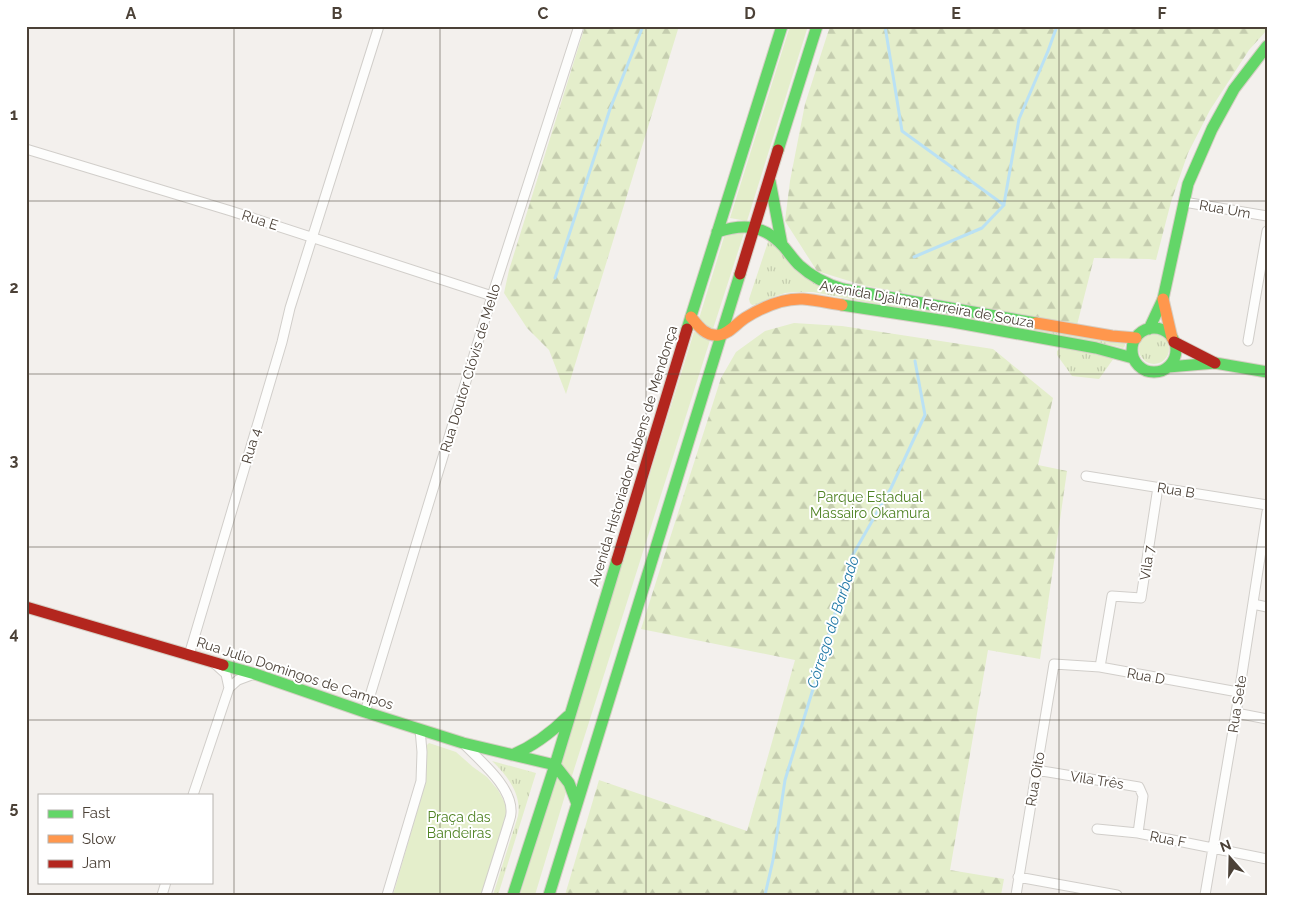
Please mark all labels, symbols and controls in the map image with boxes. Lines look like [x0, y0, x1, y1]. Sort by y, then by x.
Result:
text: A [126, 4, 137, 23]
text: B [332, 4, 343, 23]
text: C [538, 4, 549, 23]
text: D [744, 4, 756, 23]
text: E [951, 4, 961, 23]
text: F [1157, 4, 1167, 23]
text: 1 [10, 105, 18, 124]
street label: Rua Um [1198, 197, 1252, 221]
street label: Rua E [240, 207, 280, 233]
street label: Avenida Djalma Ferreira de Souza [819, 277, 1035, 331]
text: 2 [9, 278, 19, 297]
street label: Rua Doutor Clóvis de Mello [437, 282, 503, 454]
street label: Avenida Historiador Rubens de Mendonça [586, 324, 680, 588]
street label: Rua 4 [238, 426, 264, 466]
text: 3 [10, 451, 19, 470]
street label: Rua B [1156, 479, 1196, 501]
park label: Parque Estadual Massairo Okamura [810, 489, 930, 521]
street label: Vila 7 [1137, 544, 1157, 581]
water label: Córrego do Barbado [803, 554, 863, 690]
text: 4 [9, 624, 19, 643]
street label: Rua Julio Domingos de Campos [195, 634, 396, 713]
street label: Rua D [1126, 665, 1166, 687]
street label: Rua Sete [1225, 674, 1249, 734]
street label: Rua Oito [1022, 751, 1048, 807]
street label: Vila Três [1069, 768, 1125, 792]
legend [38, 794, 212, 884]
text: 5 [10, 798, 19, 817]
text: Fast [82, 804, 110, 822]
park label: Praça das Bandeiras [427, 809, 491, 841]
street label: Rua F [1148, 828, 1188, 850]
text: Slow [82, 830, 116, 848]
north arrow [1206, 834, 1256, 884]
text: N [1218, 836, 1233, 855]
text: Jam [82, 854, 111, 872]

